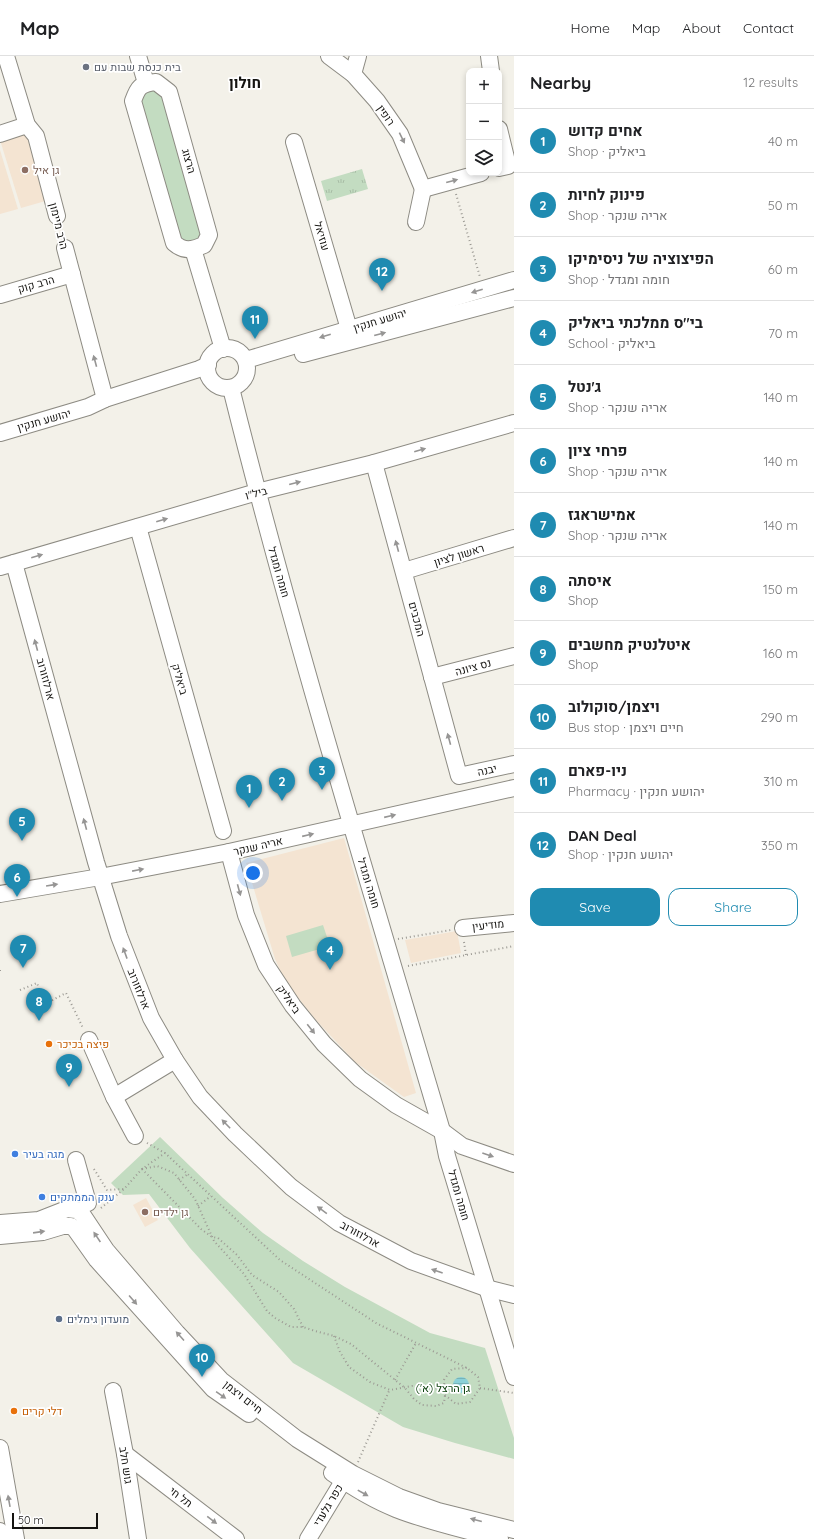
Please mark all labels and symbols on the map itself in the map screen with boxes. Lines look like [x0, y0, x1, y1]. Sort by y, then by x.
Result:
place label: בית כנסת שבות עם [94, 60, 181, 74]
marker: בית כנסת שבות עם [81, 62, 91, 72]
district label: חולון [229, 73, 261, 92]
street label: רופין [374, 102, 398, 128]
one-way arrow [399, 133, 405, 144]
street label: הרצוג [179, 147, 199, 175]
place label: גן איל [33, 163, 59, 177]
marker: גן איל [20, 165, 30, 175]
one-way arrow [446, 178, 458, 184]
street label: הרב מיימון [46, 201, 72, 251]
street label: עוזיאל [311, 220, 333, 252]
pin: 12 [369, 258, 395, 291]
street label: הרב קוק [16, 272, 56, 296]
one-way arrow [470, 288, 482, 294]
street label: יהושע חנקין [352, 305, 408, 335]
pin: 11 [242, 306, 268, 339]
one-way arrow [373, 330, 386, 336]
one-way arrow [319, 333, 331, 339]
one-way arrow [92, 355, 98, 367]
street label: יהושע חנקין [16, 406, 72, 434]
one-way arrow [414, 446, 427, 452]
one-way arrow [288, 479, 301, 485]
street label: ביל"ו [243, 483, 269, 503]
one-way arrow [156, 517, 168, 523]
one-way arrow [393, 539, 399, 552]
street label: ראשון לציון [432, 541, 486, 569]
street label: חומה ומגדל [265, 545, 293, 599]
one-way arrow [32, 553, 44, 559]
street label: המכבים [406, 600, 428, 638]
one-way arrow [33, 639, 39, 651]
street label: נס ציונה [453, 655, 493, 679]
street label: ארלוזורוב [34, 656, 58, 702]
street label: ביאליק [169, 662, 191, 696]
one-way arrow [446, 732, 452, 744]
pin: 3 [309, 757, 335, 790]
street label: יבנה [476, 761, 498, 779]
pin: 2 [269, 768, 295, 801]
pin: 1 [236, 775, 262, 808]
pin: 5 [9, 808, 35, 841]
one-way arrow [383, 813, 396, 819]
one-way arrow [82, 818, 88, 830]
one-way arrow [302, 831, 314, 837]
street label: אריה שנקר [232, 834, 284, 858]
street label: חומה ומגדל [355, 856, 383, 910]
your location [243, 863, 263, 883]
pin: 6 [4, 864, 30, 897]
one-way arrow [132, 867, 145, 873]
one-way arrow [46, 882, 58, 888]
one-way arrow [236, 884, 242, 896]
street label: מודיעין [471, 916, 505, 934]
pin: 7 [10, 935, 36, 968]
pin: 4 [317, 937, 343, 970]
one-way arrow [122, 947, 128, 959]
street label: ארלוזורוב [124, 966, 154, 1012]
street label: ביאליק [274, 982, 304, 1016]
pin: 8 [26, 988, 52, 1021]
one-way arrow [307, 1023, 316, 1034]
place label: פיצה בכיכר [57, 1037, 109, 1051]
marker: פיצה בכיכר [44, 1039, 54, 1049]
pin: 9 [56, 1054, 82, 1087]
one-way arrow [221, 1119, 230, 1129]
place label: מגה בעיר [23, 1147, 65, 1161]
marker: מגה בעיר [10, 1149, 20, 1159]
one-way arrow [482, 1152, 494, 1158]
street label: חומה ומגדל [445, 1168, 473, 1222]
place label: ענק הממתקים [50, 1190, 115, 1204]
marker: ענק הממתקים [37, 1192, 47, 1202]
place label: גן ילדים [153, 1205, 188, 1219]
one-way arrow [317, 1206, 328, 1215]
marker: גן ילדים [140, 1207, 150, 1217]
street label: ארלוזורוב [338, 1217, 382, 1251]
one-way arrow [33, 1229, 45, 1235]
one-way arrow [93, 1231, 101, 1242]
one-way arrow [430, 1267, 442, 1273]
one-way arrow [128, 1295, 137, 1306]
place label: מועדון גימלים [67, 1312, 129, 1326]
marker: מועדון גימלים [54, 1314, 64, 1324]
one-way arrow [176, 1331, 185, 1342]
pin: 10 [189, 1344, 215, 1377]
street label: חיים ויצמן [221, 1377, 265, 1417]
park label: גן הרצל (א') [416, 1381, 470, 1395]
one-way arrow [216, 1391, 227, 1399]
place label: דלי קרים [22, 1404, 63, 1418]
marker: דלי קרים [9, 1406, 19, 1416]
street label: גוש חלב [116, 1445, 136, 1485]
street label: כפר גלעדי [310, 1481, 346, 1529]
street label: תל חי [167, 1484, 196, 1510]
one-way arrow [357, 1490, 369, 1496]
one-way arrow [6, 1494, 12, 1507]
scale bar [12, 1511, 98, 1530]
one-way arrow [206, 1516, 217, 1525]
one-way arrow [470, 1517, 482, 1523]

